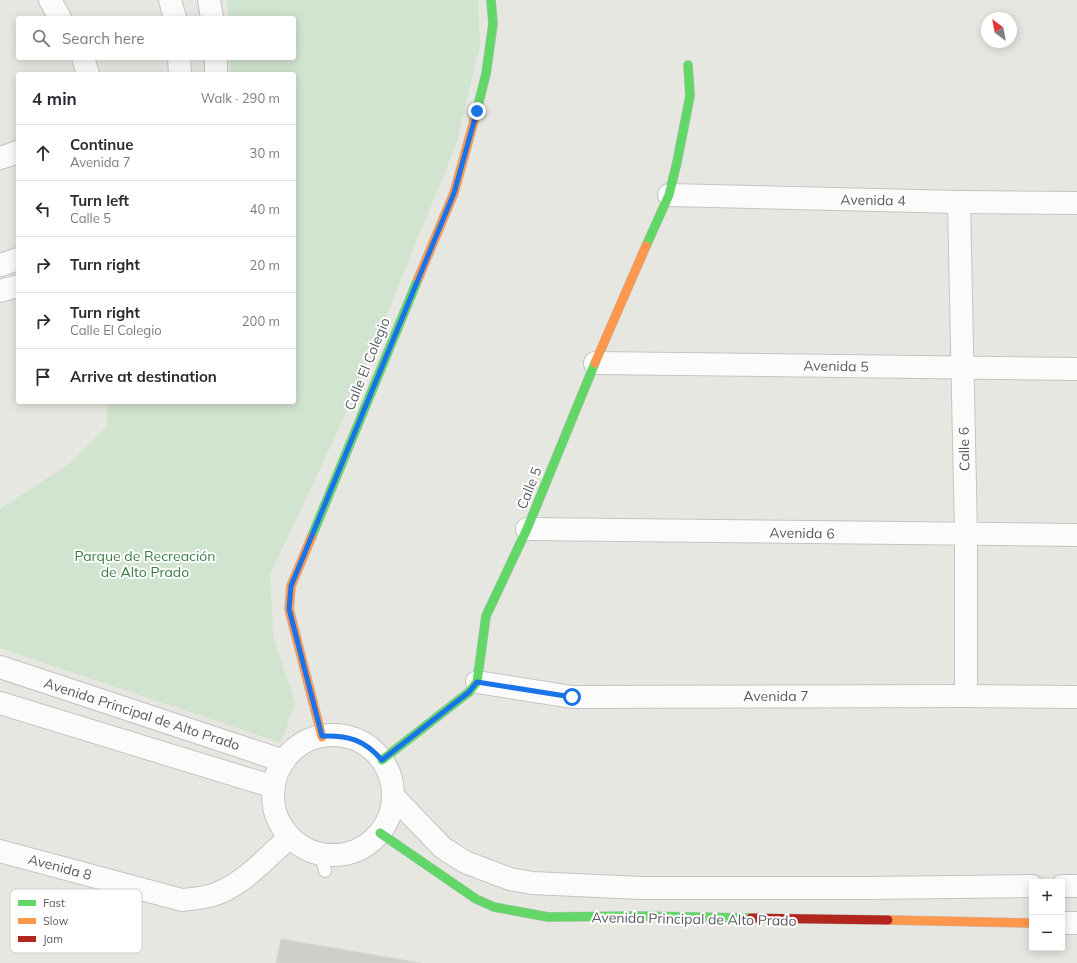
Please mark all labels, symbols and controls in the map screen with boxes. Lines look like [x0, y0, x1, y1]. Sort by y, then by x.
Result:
north arrow [981, 12, 1017, 48]
search box [16, 16, 296, 60]
icon: search [30, 27, 52, 49]
text: Search here [62, 29, 144, 48]
text: 4 min [32, 88, 77, 109]
text: Walk · 290 m [201, 90, 280, 106]
route end [468, 102, 486, 120]
text: Continue [70, 135, 133, 154]
icon: ahead [32, 142, 54, 164]
text: 30 m [250, 145, 280, 161]
text: Avenida 7 [70, 154, 131, 170]
street label: Avenida 4 [840, 190, 906, 210]
text: Turn left [70, 191, 129, 210]
icon: left [32, 198, 54, 220]
text: 40 m [250, 201, 280, 217]
text: Calle 5 [70, 210, 111, 226]
icon: right [32, 254, 54, 276]
text: Turn right [70, 255, 140, 274]
text: 20 m [250, 257, 280, 273]
text: Turn right [70, 303, 140, 322]
icon: right [32, 310, 54, 332]
text: 200 m [242, 313, 280, 329]
street label: Calle El Colegio [340, 315, 394, 413]
text: Calle El Colegio [70, 322, 162, 338]
street label: Avenida 5 [803, 356, 869, 376]
icon: arrive [32, 366, 54, 388]
text: Arrive at destination [70, 367, 217, 386]
street label: Calle 6 [955, 427, 973, 471]
street label: Calle 5 [512, 464, 546, 512]
street label: Avenida 6 [769, 523, 835, 543]
park label: Parque de Recreación de Alto Prado [74, 547, 216, 581]
street label: Avenida Principal de Alto Prado [42, 674, 242, 754]
street label: Avenida 7 [743, 687, 809, 705]
route start [563, 688, 581, 706]
street label: Avenida 8 [26, 850, 94, 884]
map controls [1029, 879, 1065, 951]
button: + [1029, 879, 1065, 915]
legend [10, 889, 142, 953]
text: Fast [43, 896, 65, 910]
street label: Avenida Principal de Alto Prado [591, 908, 797, 930]
text: Slow [43, 914, 69, 928]
button: − [1029, 915, 1065, 951]
text: Jam [43, 932, 63, 946]

